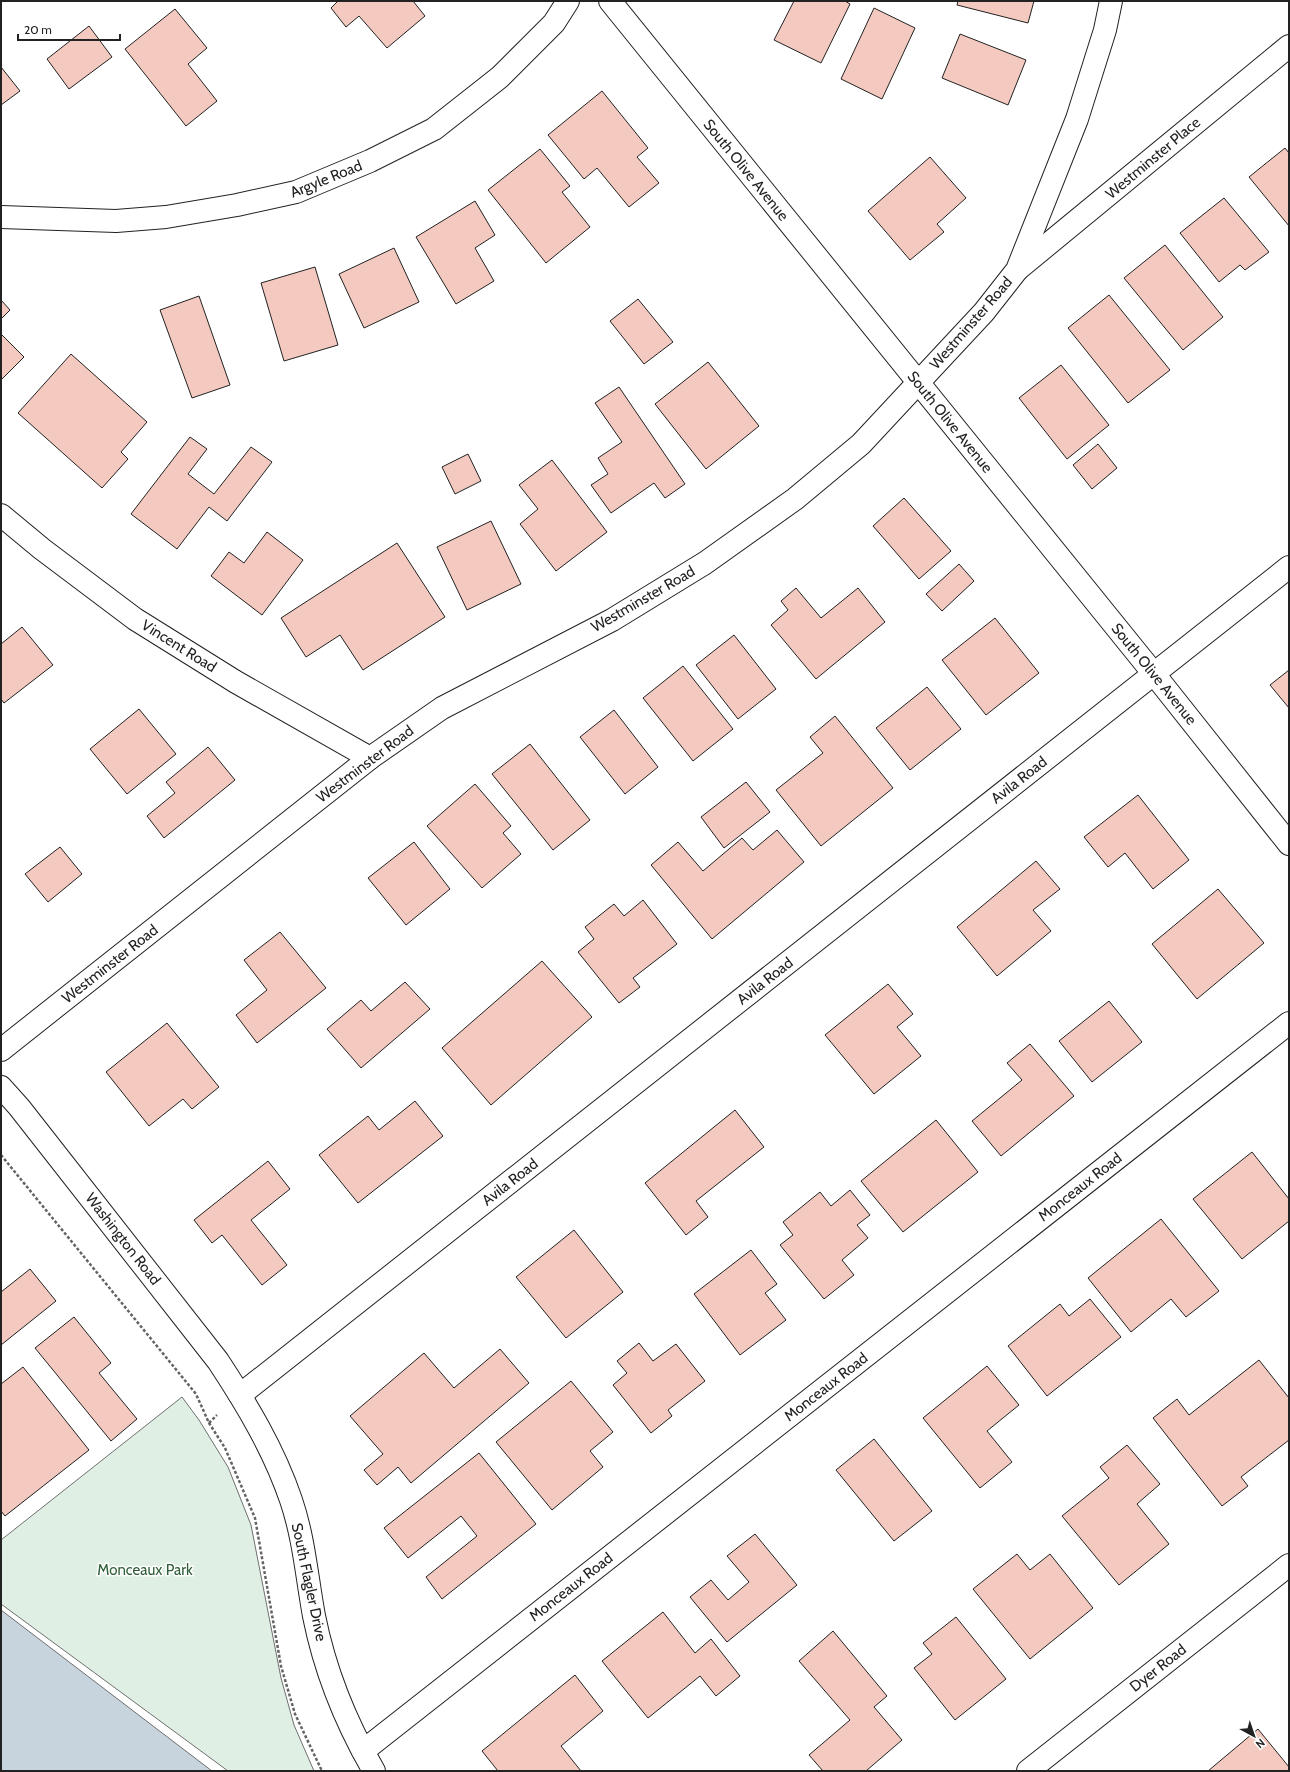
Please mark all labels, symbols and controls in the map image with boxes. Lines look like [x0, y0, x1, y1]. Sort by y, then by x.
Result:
scale bar [18, 16, 120, 42]
text: 20 m [24, 22, 52, 37]
street label: Westminster Place [1102, 113, 1204, 203]
street label: South Olive Avenue [700, 116, 793, 225]
street label: Argyle Road [287, 156, 365, 202]
street label: Westminster Road [926, 273, 1016, 373]
street label: South Olive Avenue [904, 368, 997, 477]
street label: Westminster Road [588, 562, 698, 636]
street label: Vincent Road [138, 616, 220, 676]
street label: South Olive Avenue [1108, 620, 1201, 729]
street label: Westminster Road [313, 722, 417, 806]
street label: Avila Road [987, 753, 1051, 807]
street label: Westminster Road [58, 921, 162, 1007]
street label: Avila Road [733, 954, 797, 1008]
street label: Monceaux Road [1035, 1149, 1125, 1225]
street label: Avila Road [478, 1155, 542, 1209]
street label: Washington Road [82, 1189, 164, 1289]
street label: Monceaux Road [781, 1349, 871, 1425]
street label: South Flagler Drive [288, 1521, 330, 1643]
street label: Monceaux Road [526, 1549, 616, 1625]
park label: Monceaux Park [97, 1561, 193, 1579]
street label: Dyer Road [1126, 1640, 1190, 1696]
north arrow [1234, 1716, 1274, 1756]
text: N [1253, 1736, 1268, 1752]

